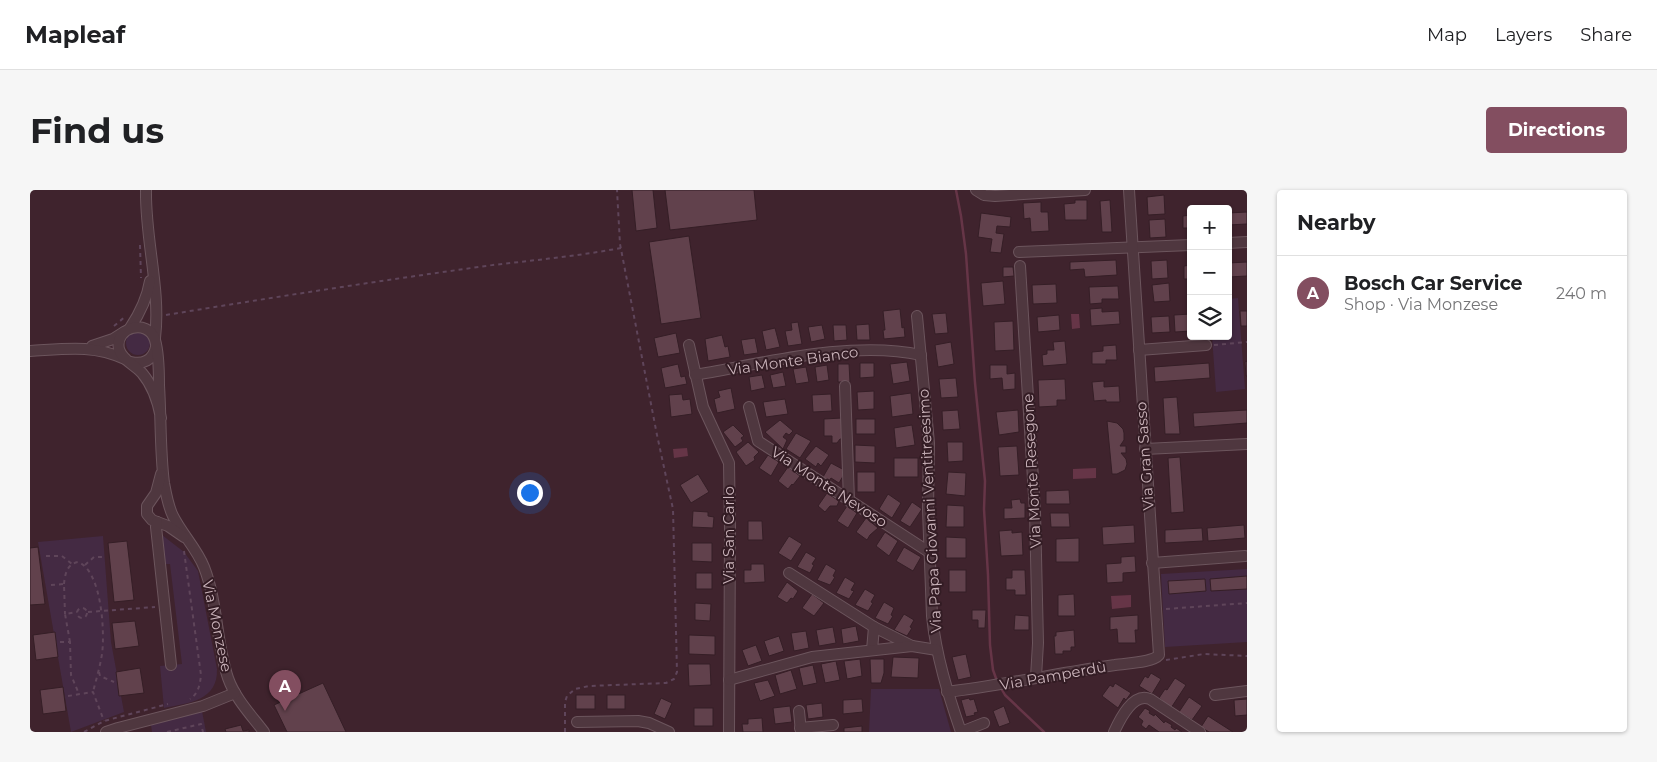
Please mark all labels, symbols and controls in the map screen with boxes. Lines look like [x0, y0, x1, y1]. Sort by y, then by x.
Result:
text: Mapleaf [25, 20, 125, 49]
text: Map [1427, 24, 1467, 46]
text: Layers [1495, 24, 1552, 46]
text: Share [1580, 24, 1632, 46]
button: Directions [1486, 107, 1627, 153]
text: Find us [30, 109, 164, 152]
map controls [1187, 205, 1232, 340]
button: + [1187, 205, 1232, 250]
text: Nearby [1297, 210, 1376, 235]
button: − [1187, 250, 1232, 295]
text: Bosch Car Service [1344, 272, 1522, 295]
text: A [1307, 284, 1319, 303]
text: 240 m [1556, 284, 1607, 303]
button: layers [1187, 295, 1232, 340]
text: Shop · Via Monzese [1344, 295, 1498, 314]
street label: Via Monte Bianco [726, 342, 859, 379]
street label: Via Papa Giovanni Ventitreesimo [914, 388, 945, 634]
street label: Via Monte Resegone [1018, 393, 1045, 549]
street label: Via Gran Sasso [1131, 401, 1158, 511]
street label: Via Monte Nevoso [768, 442, 891, 531]
your location [517, 480, 543, 506]
street label: Via San Carlo [719, 486, 738, 584]
street label: Via Monzese [198, 578, 237, 674]
street label: Via Pamperdù [998, 657, 1108, 694]
pin: A [269, 670, 301, 711]

